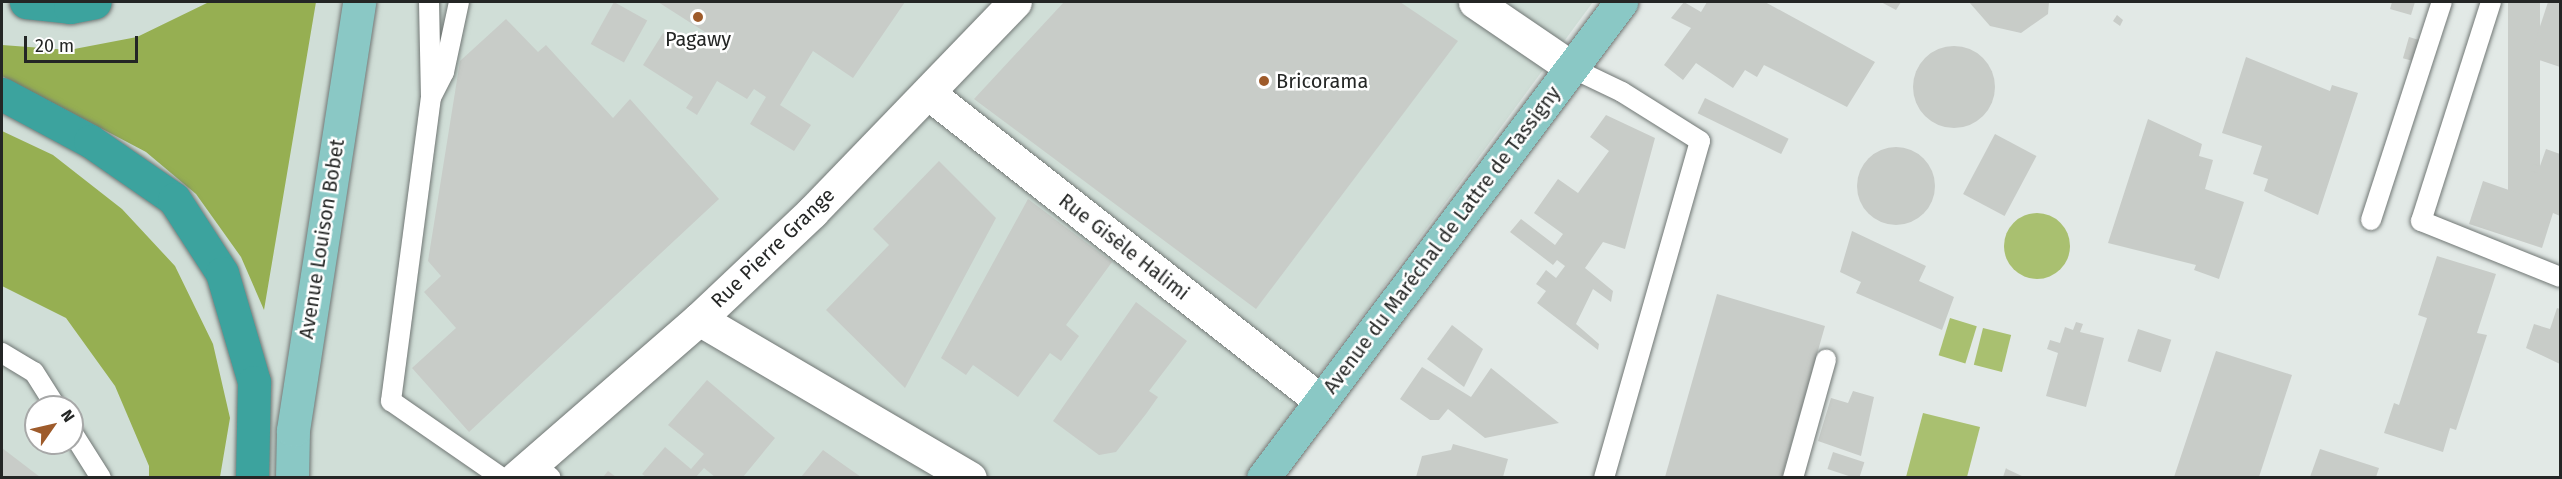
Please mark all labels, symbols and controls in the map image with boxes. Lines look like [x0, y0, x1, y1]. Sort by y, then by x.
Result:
marker: Pagawy [691, 10, 705, 24]
scale bar [27, 24, 141, 62]
place label: Pagawy [665, 27, 731, 51]
text: 20 m [35, 35, 74, 57]
place label: Bricorama [1276, 69, 1368, 93]
marker: Bricorama [1257, 74, 1271, 88]
street label: Avenue du Maréchal de Lattre de Tassigny [1318, 82, 1566, 398]
street label: Avenue Louison Bobet [294, 137, 350, 341]
street label: Rue Pierre Grange [706, 183, 840, 313]
street label: Rue Gisèle Halimi [1054, 189, 1194, 305]
north arrow [24, 395, 84, 455]
text: N [57, 406, 79, 425]

